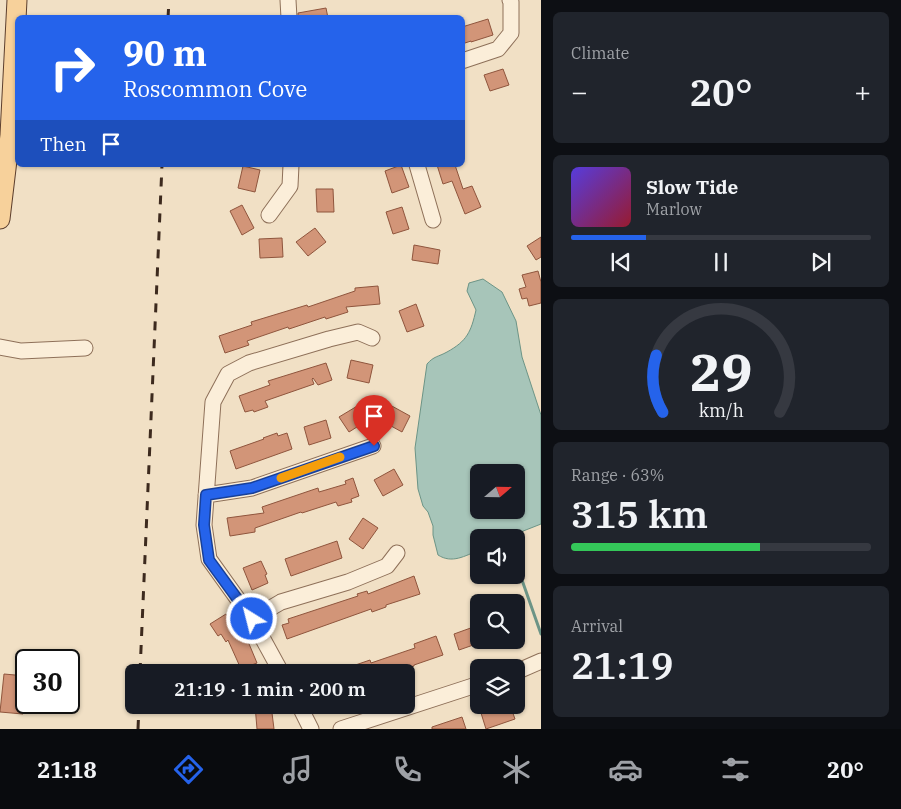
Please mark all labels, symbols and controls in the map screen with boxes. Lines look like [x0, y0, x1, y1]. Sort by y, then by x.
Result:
text: 90 m [123, 30, 207, 76]
icon: right [40, 35, 105, 100]
text: Climate [571, 43, 629, 63]
text: 20° [689, 67, 753, 116]
text: − [571, 73, 588, 110]
text: + [854, 73, 871, 110]
text: Roscommon Cove [123, 74, 307, 103]
icon: arrive [97, 130, 125, 158]
text: Then [40, 132, 87, 156]
text: Slow Tide [646, 175, 738, 199]
text: Marlow [646, 199, 702, 219]
icon: previous [607, 248, 635, 276]
icon: pause [707, 248, 735, 276]
icon: next [807, 248, 835, 276]
text: 29 [690, 338, 752, 405]
pin [353, 395, 395, 446]
text: km/h [698, 399, 744, 422]
icon: arrive [360, 402, 388, 430]
north arrow [470, 464, 525, 519]
map controls [470, 464, 525, 714]
text: Range · 63% [571, 465, 664, 485]
text: 315 km [571, 489, 708, 538]
button: sound [470, 529, 525, 584]
position arrow [225, 592, 277, 644]
button: search [470, 594, 525, 649]
text: Arrival [571, 616, 623, 636]
text: 21:19 [571, 640, 674, 689]
speed limit sign: 30 [15, 649, 80, 714]
button: layers [470, 659, 525, 714]
text: 21:19 · 1 min · 200 m [174, 677, 366, 701]
icon: directions [171, 752, 206, 787]
icon: music [280, 752, 315, 787]
icon: phone [390, 752, 425, 787]
icon: climate [499, 752, 534, 787]
icon: car [608, 752, 643, 787]
icon: filters [718, 752, 753, 787]
text: 21:18 [37, 755, 97, 784]
text: 20° [827, 755, 864, 784]

